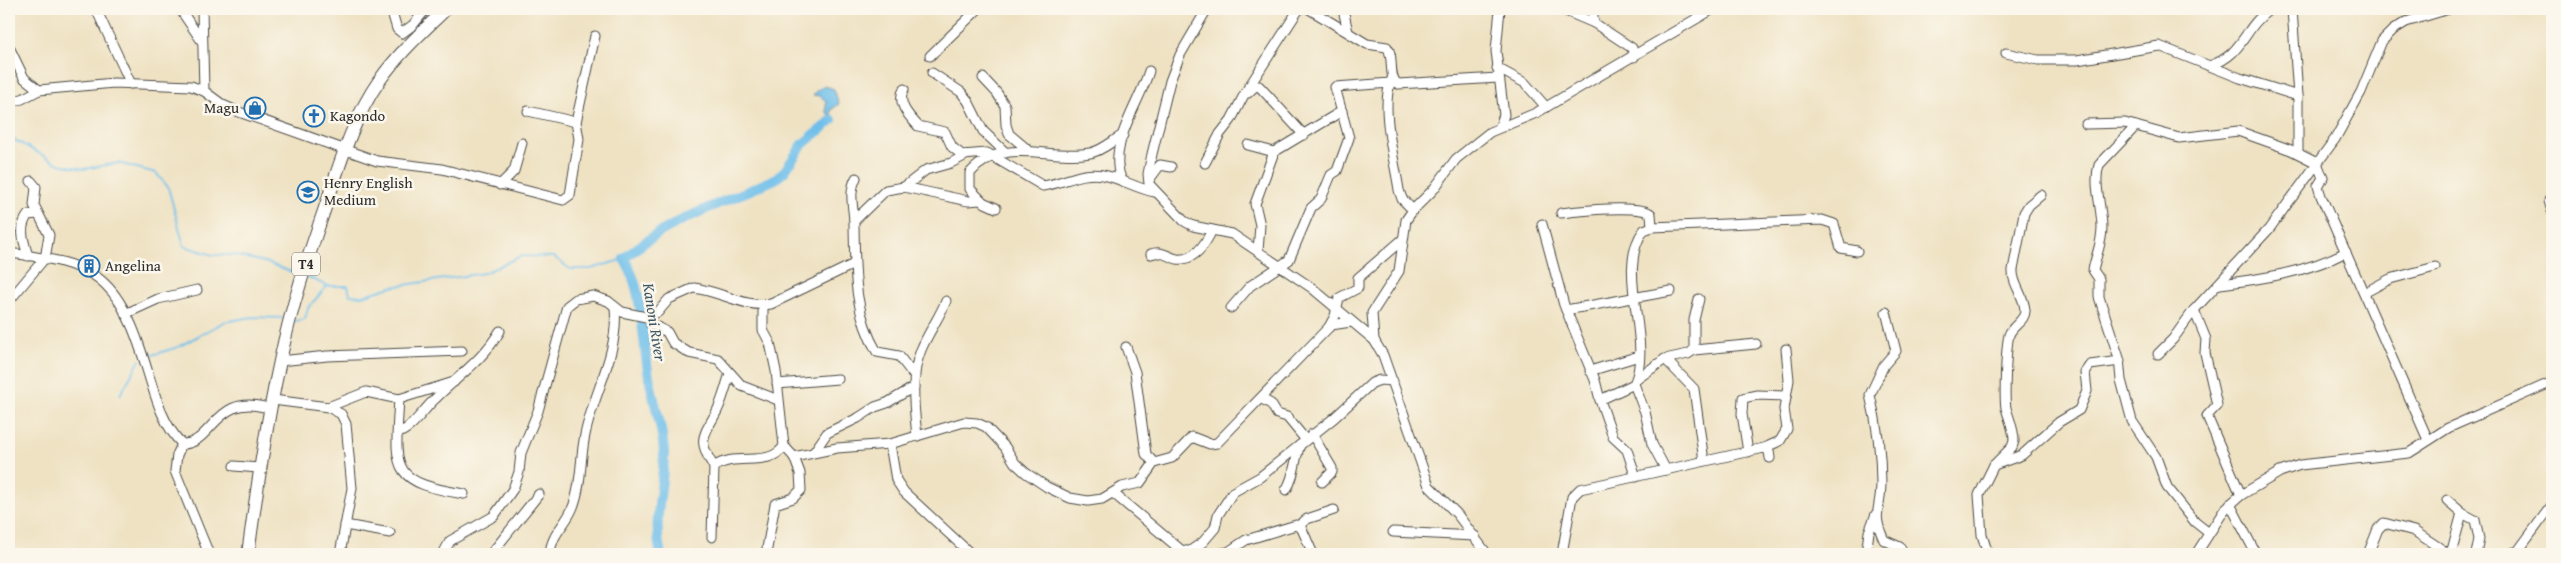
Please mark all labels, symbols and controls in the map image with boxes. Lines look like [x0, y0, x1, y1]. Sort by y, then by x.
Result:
shop icon: Magu [243, 96, 267, 120]
place label: Magu [204, 97, 240, 118]
church icon: Kagondo [302, 104, 326, 128]
place label: Kagondo [330, 105, 386, 126]
place label: Henry English Medium [324, 172, 413, 210]
school or university icon: Henry English Medium [296, 180, 320, 204]
road number: T4 [292, 252, 320, 276]
building icon: Angelina [77, 254, 101, 278]
place label: Angelina [105, 255, 161, 276]
water label: Kanoni River [637, 280, 673, 364]

